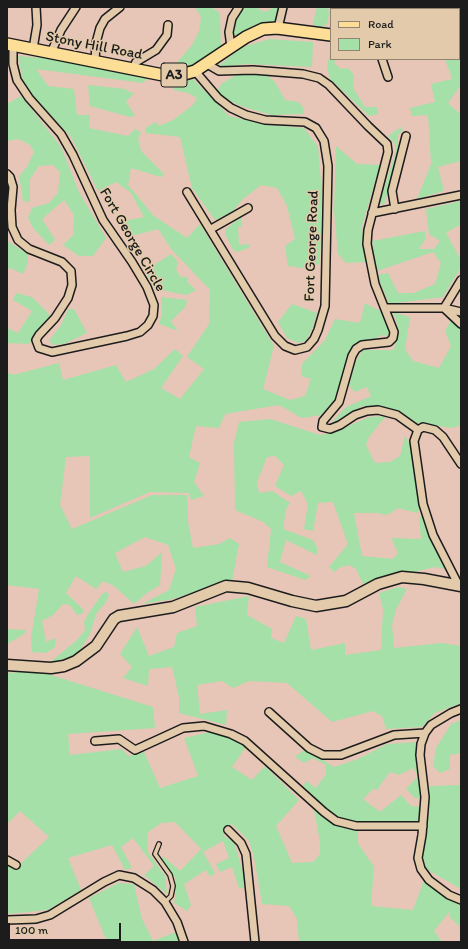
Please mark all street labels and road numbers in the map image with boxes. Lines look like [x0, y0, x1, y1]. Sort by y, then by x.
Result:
street label: Stony Hill Road [44, 28, 144, 64]
road number: A3 [161, 63, 187, 87]
street label: Fort George Circle [95, 185, 169, 295]
street label: Fort George Road [301, 190, 323, 302]

